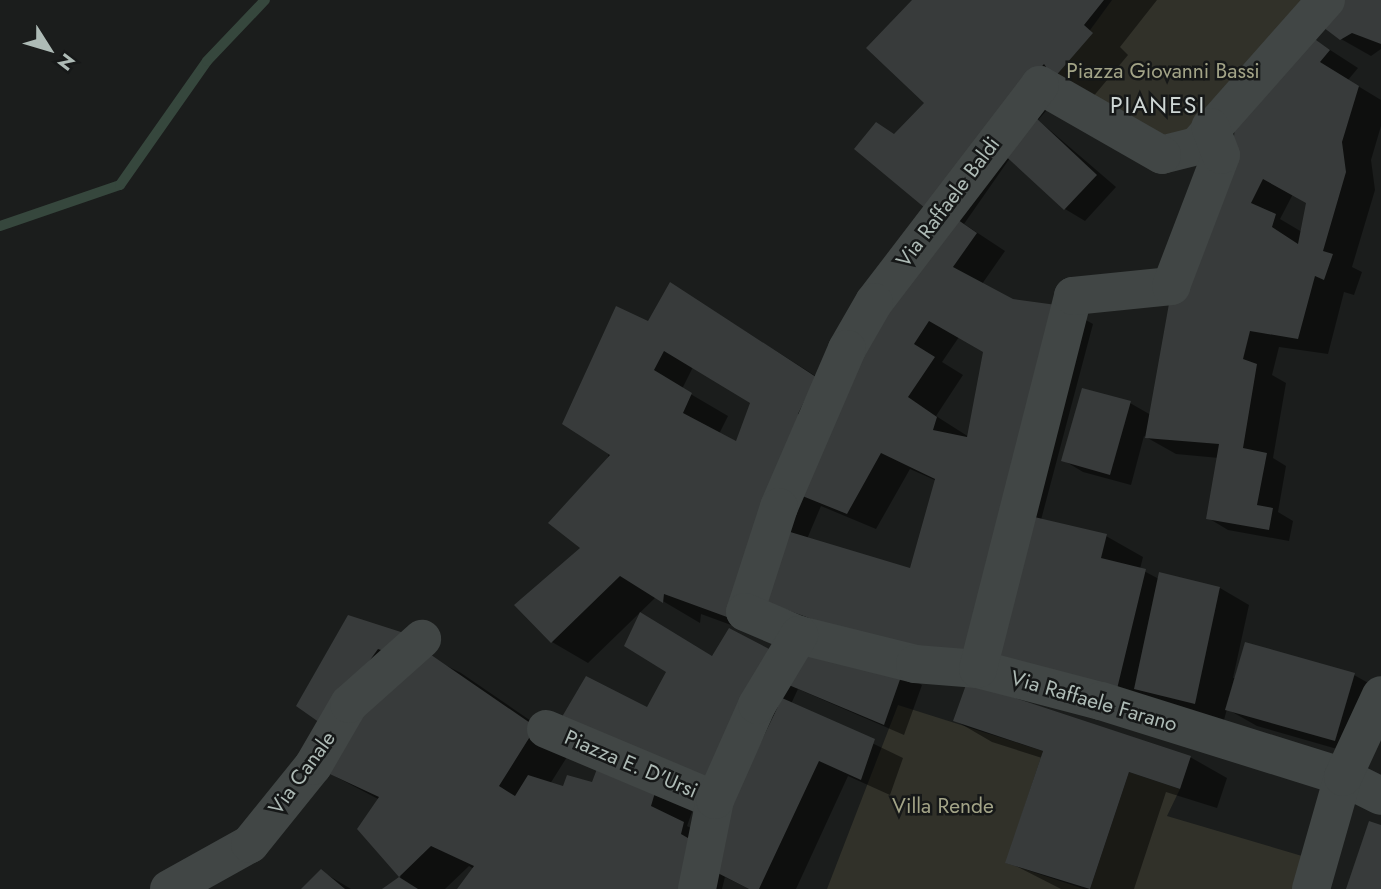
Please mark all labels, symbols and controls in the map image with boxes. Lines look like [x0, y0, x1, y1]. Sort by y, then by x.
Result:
north arrow [14, 14, 84, 84]
text: N [51, 48, 81, 76]
park label: Piazza Giovanni Bassi [1066, 58, 1260, 84]
district label: PIANESI [1111, 91, 1205, 119]
street label: Via Raffaele Baldi [891, 132, 1005, 272]
street label: Via Raffaele Farano [1008, 665, 1180, 737]
street label: Piazza E. D'Ursi [561, 725, 701, 803]
street label: Via Canale [263, 726, 341, 820]
park label: Villa Rende [892, 793, 994, 819]

